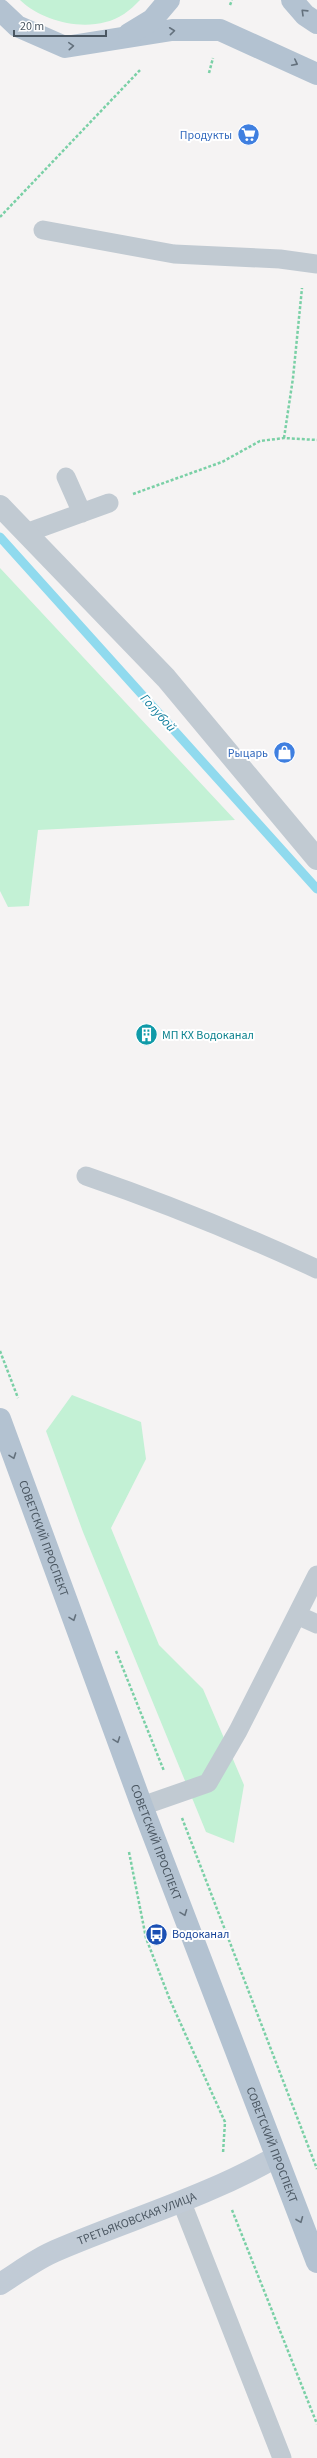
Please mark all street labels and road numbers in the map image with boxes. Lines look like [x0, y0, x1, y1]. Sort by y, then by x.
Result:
street label: СОВЕТСКИЙ ПРОСПЕКТ [15, 1478, 73, 1599]
street label: СОВЕТСКИЙ ПРОСПЕКТ [126, 1782, 186, 1903]
street label: СОВЕТСКИЙ ПРОСПЕКТ [242, 2084, 302, 2206]
street label: ТРЕТЬЯКОВСКАЯ УЛИЦА [74, 2188, 199, 2249]

